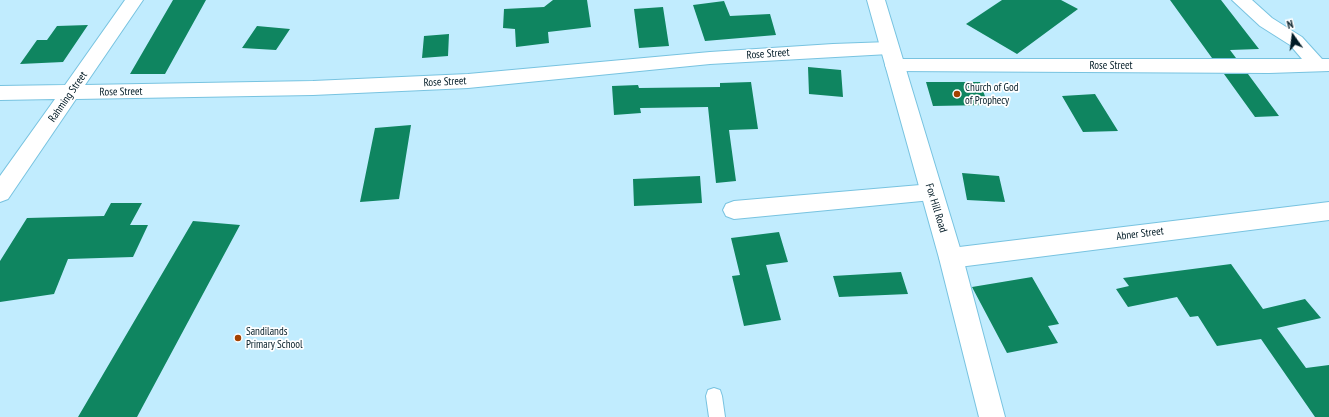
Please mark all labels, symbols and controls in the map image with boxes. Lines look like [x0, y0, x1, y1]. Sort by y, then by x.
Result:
north arrow [1273, 16, 1313, 56]
text: N [1286, 17, 1295, 32]
street label: Rose Street [746, 46, 790, 62]
street label: Rose Street [1090, 59, 1132, 73]
street label: Rahming Street [46, 69, 90, 125]
street label: Rose Street [423, 74, 467, 90]
place label: Church of God of Prophecy [965, 81, 1018, 107]
street label: Rose Street [99, 85, 143, 99]
marker: Church of God of Prophecy [952, 89, 962, 99]
street label: Fox Hill Road [922, 182, 950, 234]
street label: Abner Street [1116, 225, 1164, 243]
place label: Sandilands Primary School [246, 325, 303, 351]
marker: Sandilands Primary School [233, 333, 243, 343]

